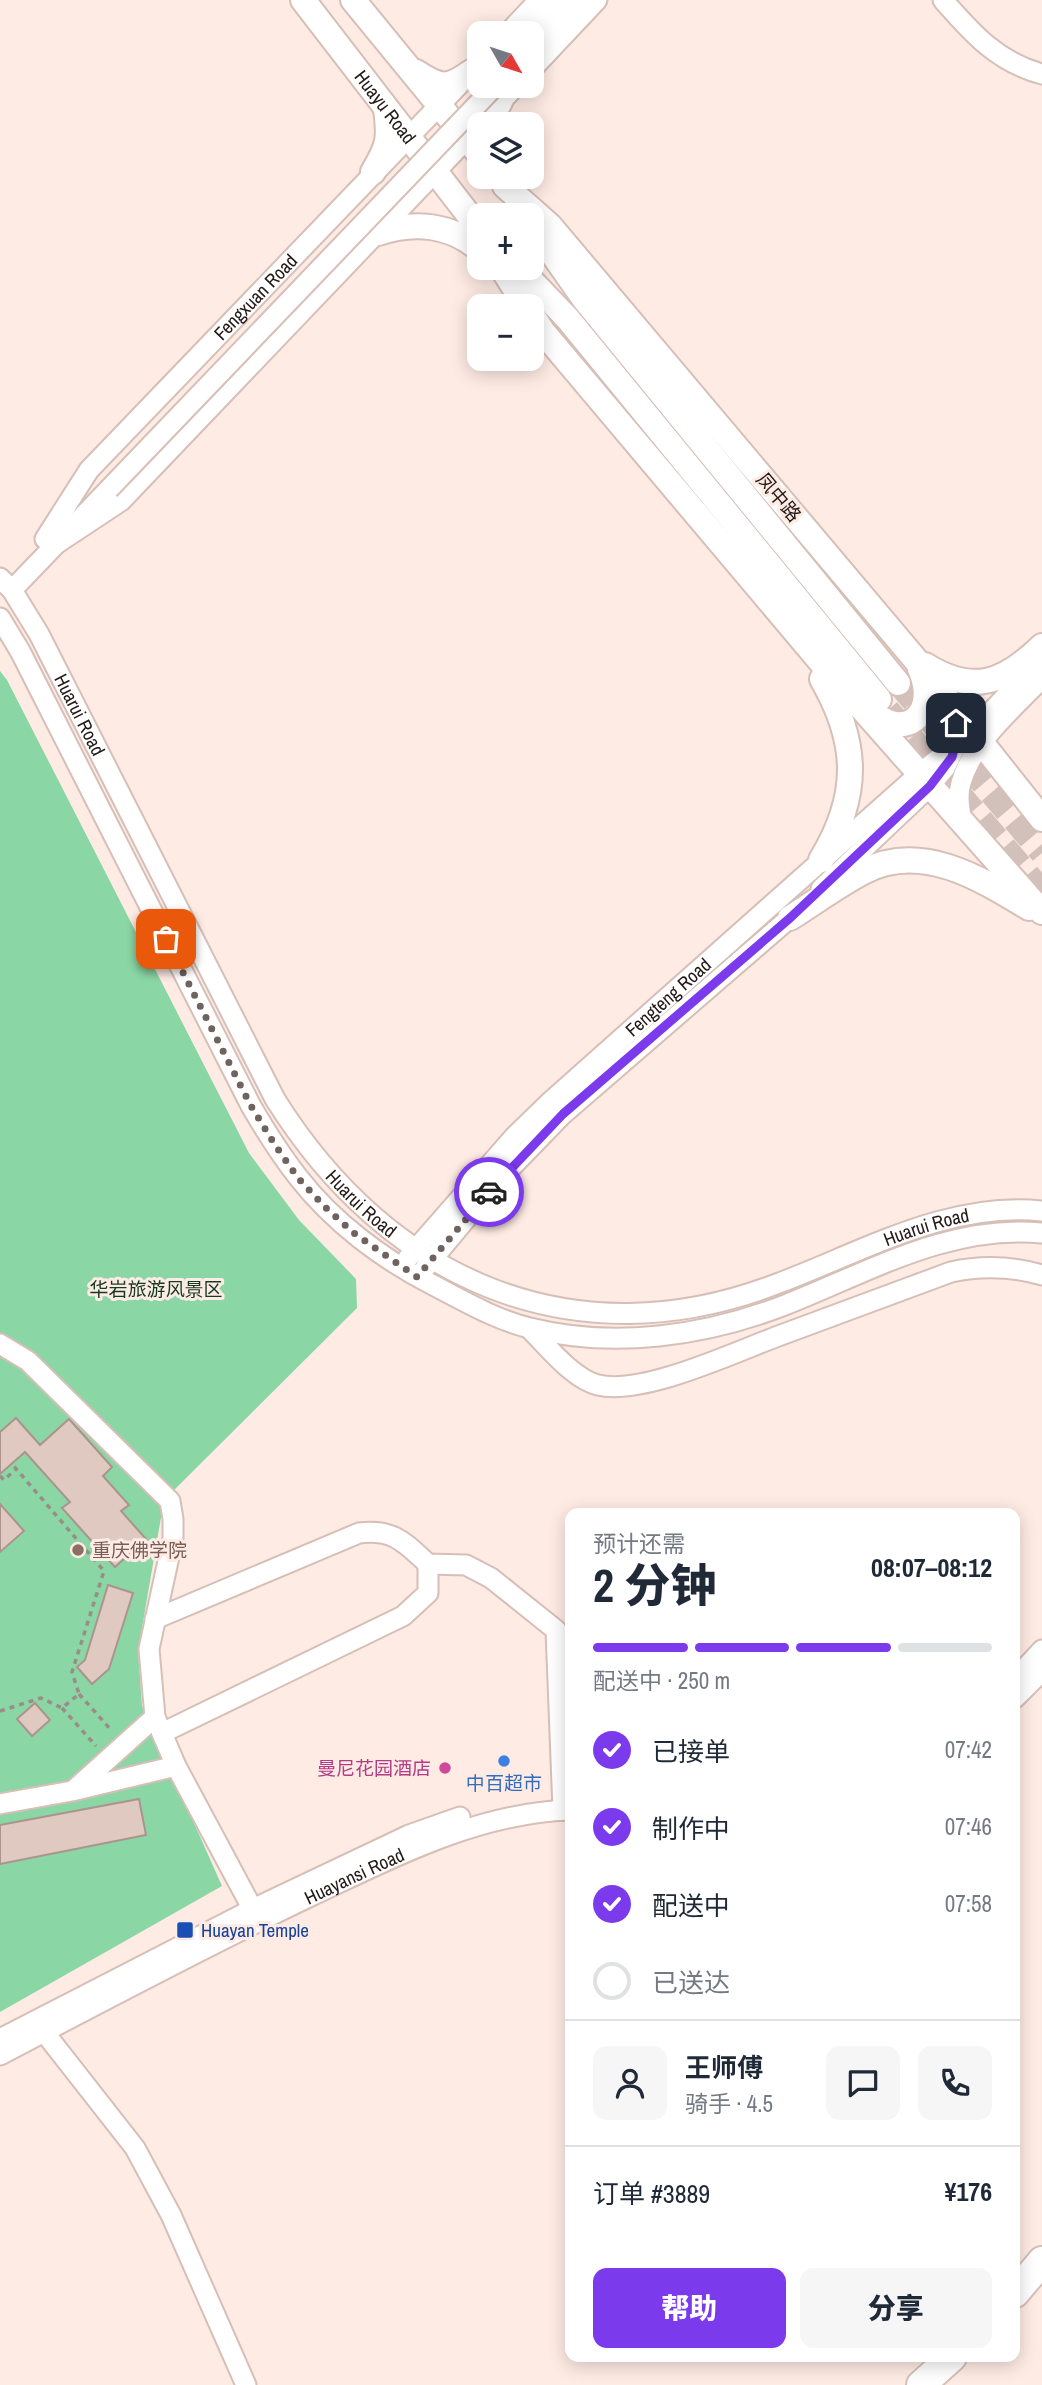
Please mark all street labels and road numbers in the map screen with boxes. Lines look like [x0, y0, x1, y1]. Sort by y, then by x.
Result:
street label: Huayu Road [349, 65, 422, 149]
street label: Fengxuan Road [208, 248, 303, 346]
street label: 凤中路 [751, 467, 807, 527]
street label: Huarui Road [48, 669, 112, 760]
street label: Fengteng Road [619, 952, 717, 1042]
street label: Huarui Road [320, 1164, 402, 1243]
street label: Huarui Road [880, 1202, 971, 1252]
street label: Huayansi Road [300, 1841, 408, 1910]

